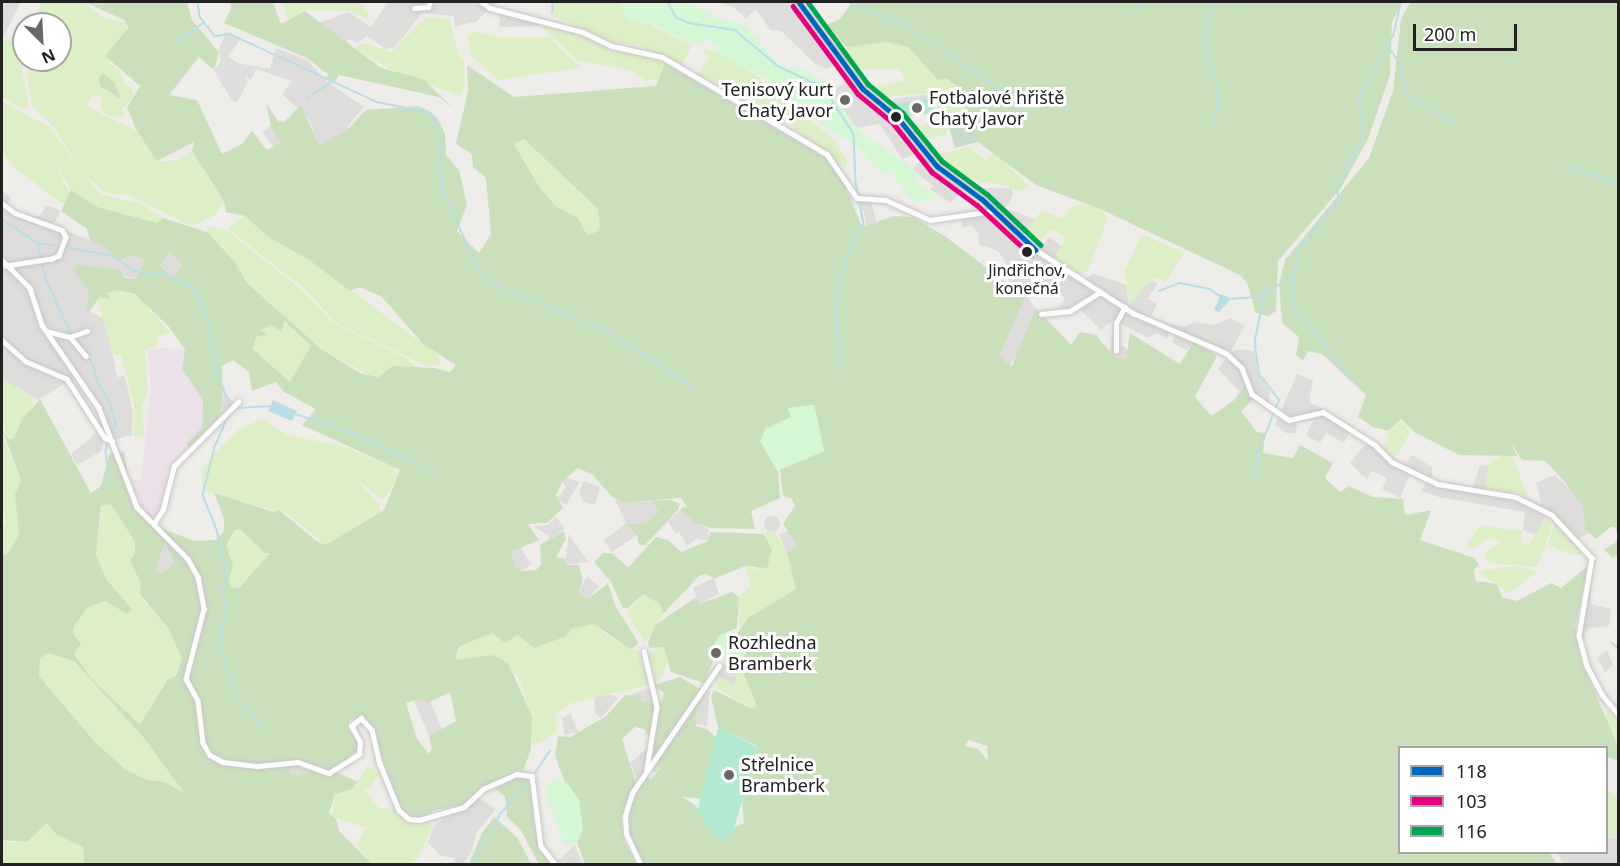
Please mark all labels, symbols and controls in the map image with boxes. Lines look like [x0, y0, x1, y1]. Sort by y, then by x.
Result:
north arrow [12, 12, 72, 72]
scale bar [1416, 12, 1520, 50]
text: 200 m [1424, 22, 1476, 46]
text: N [38, 44, 59, 69]
place label: Tenisový kurt Chaty Javor [722, 79, 833, 122]
place label: Fotbalové hřiště Chaty Javor [929, 87, 1065, 130]
marker: Tenisový kurt Chaty Javor [838, 93, 852, 107]
marker: Fotbalové hřiště Chaty Javor [910, 101, 924, 115]
unlabelled marker [890, 111, 902, 123]
marker: Jindřichov, konečná [1021, 246, 1033, 258]
place label: Jindřichov, konečná [988, 260, 1066, 298]
place label: Rozhledna Bramberk [728, 632, 817, 674]
marker: Rozhledna Bramberk [709, 646, 723, 660]
legend [1398, 746, 1608, 854]
place label: Střelnice Bramberk [741, 754, 825, 796]
text: 118 [1456, 759, 1487, 783]
marker: Střelnice Bramberk [722, 768, 736, 782]
text: 103 [1456, 789, 1487, 813]
text: 116 [1456, 819, 1487, 843]

